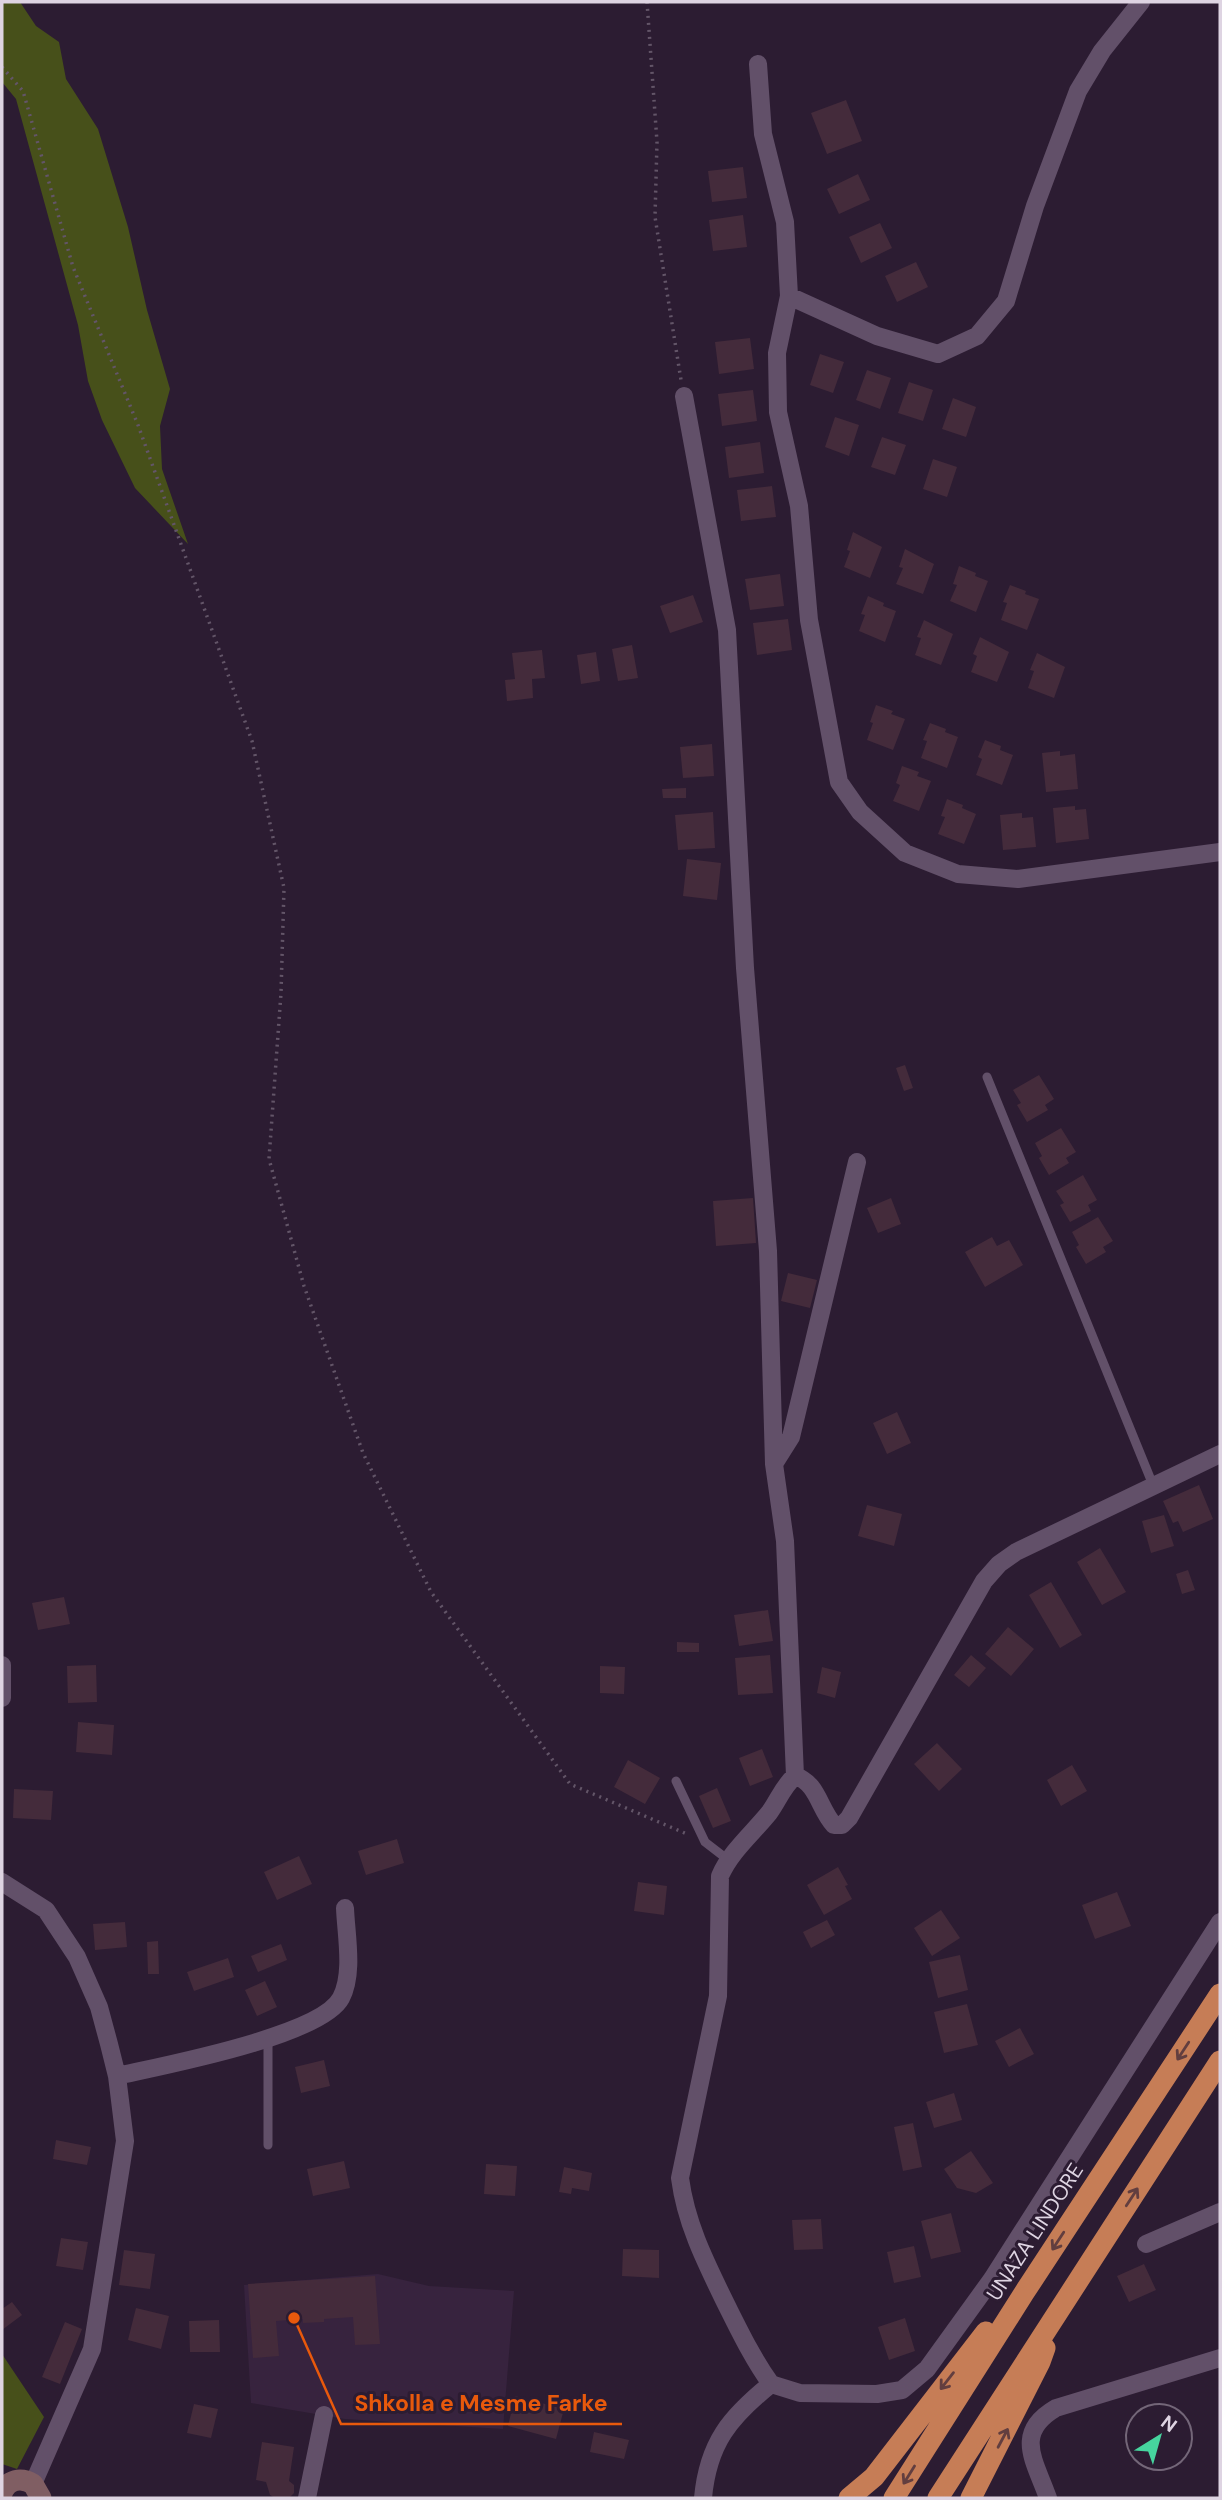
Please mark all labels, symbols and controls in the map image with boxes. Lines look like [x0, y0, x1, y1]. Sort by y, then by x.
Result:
one-way arrow [1176, 2041, 1190, 2060]
street label: UNAZA LINDORE [980, 2158, 1090, 2306]
one-way arrow [1124, 2188, 1139, 2207]
one-way arrow [1051, 2231, 1065, 2251]
one-way arrow [939, 2371, 954, 2389]
callout: Shkolla e Mesme Farke [341, 2380, 622, 2424]
text: Shkolla e Mesme Farke [354, 2388, 608, 2418]
north arrow [1124, 2402, 1194, 2472]
text: N [1156, 2410, 1182, 2438]
one-way arrow [997, 2428, 1010, 2449]
one-way arrow [901, 2464, 915, 2484]

